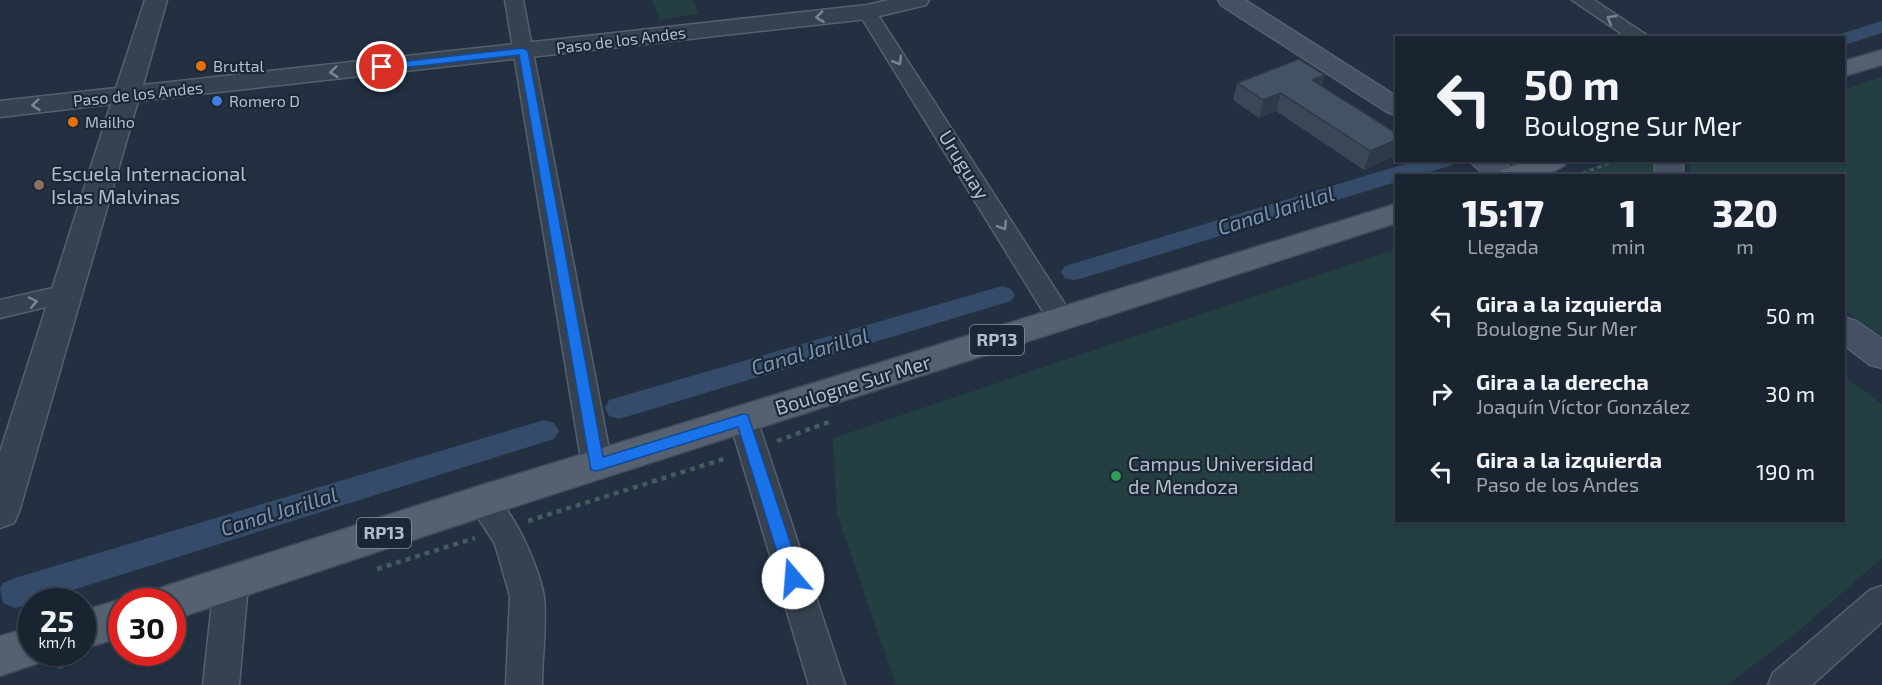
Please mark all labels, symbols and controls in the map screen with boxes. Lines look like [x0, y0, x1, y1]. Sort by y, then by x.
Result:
one-way arrow [815, 10, 824, 23]
one-way arrow [1607, 14, 1617, 26]
street label: Paso de los Andes [555, 22, 687, 57]
pin [356, 41, 407, 92]
icon: arrive [365, 50, 398, 83]
one-way arrow [891, 55, 903, 65]
place label: Bruttal [213, 56, 264, 75]
text: 50 m [1524, 58, 1620, 108]
marker: Bruttal [194, 59, 208, 73]
icon: left [1425, 60, 1503, 138]
one-way arrow [329, 65, 338, 78]
street label: Paso de los Andes [72, 77, 204, 110]
place label: Romero D [229, 91, 300, 110]
marker: Romero D [210, 94, 224, 108]
one-way arrow [31, 98, 40, 111]
text: Boulogne Sur Mer [1524, 109, 1742, 141]
place label: Mailho [85, 112, 135, 131]
marker: Mailho [66, 115, 80, 129]
street label: Uruguay [934, 126, 996, 204]
place label: Escuela Internacional Islas Malvinas [51, 161, 246, 208]
marker: Escuela Internacional Islas Malvinas [32, 178, 46, 192]
water label: Canal Jarillal [1214, 180, 1337, 239]
text: 15:17 [1462, 191, 1544, 234]
text: 1 [1620, 191, 1636, 234]
text: 320 [1713, 191, 1778, 234]
one-way arrow [995, 220, 1007, 230]
text: Llegada [1467, 234, 1539, 258]
text: min [1611, 234, 1645, 258]
text: m [1736, 234, 1754, 258]
text: Gira a la izquierda [1476, 290, 1662, 316]
one-way arrow [28, 296, 38, 309]
icon: left [1425, 299, 1458, 332]
text: 50 m [1766, 302, 1815, 328]
text: Boulogne Sur Mer [1476, 316, 1637, 340]
water label: Canal Jarillal [748, 322, 871, 379]
road number: RP13 [970, 325, 1024, 355]
street label: Boulogne Sur Mer [772, 349, 933, 419]
text: Gira a la derecha [1476, 368, 1649, 394]
icon: right [1425, 377, 1458, 410]
text: 30 m [1765, 380, 1815, 406]
text: Joaquín Víctor González [1476, 394, 1690, 418]
text: Gira a la izquierda [1476, 446, 1662, 472]
place label: Campus Universidad de Mendoza [1128, 451, 1314, 498]
icon: left [1425, 455, 1458, 488]
text: 190 m [1756, 458, 1815, 484]
marker: Campus Universidad de Mendoza [1109, 469, 1123, 483]
text: Paso de los Andes [1476, 472, 1639, 496]
water label: Canal Jarillal [217, 481, 340, 540]
road number: RP13 [357, 518, 411, 548]
position arrow [761, 546, 825, 610]
speed limit sign: 30 [108, 588, 186, 666]
text: 25 [40, 602, 74, 638]
text: km/h [38, 633, 76, 651]

